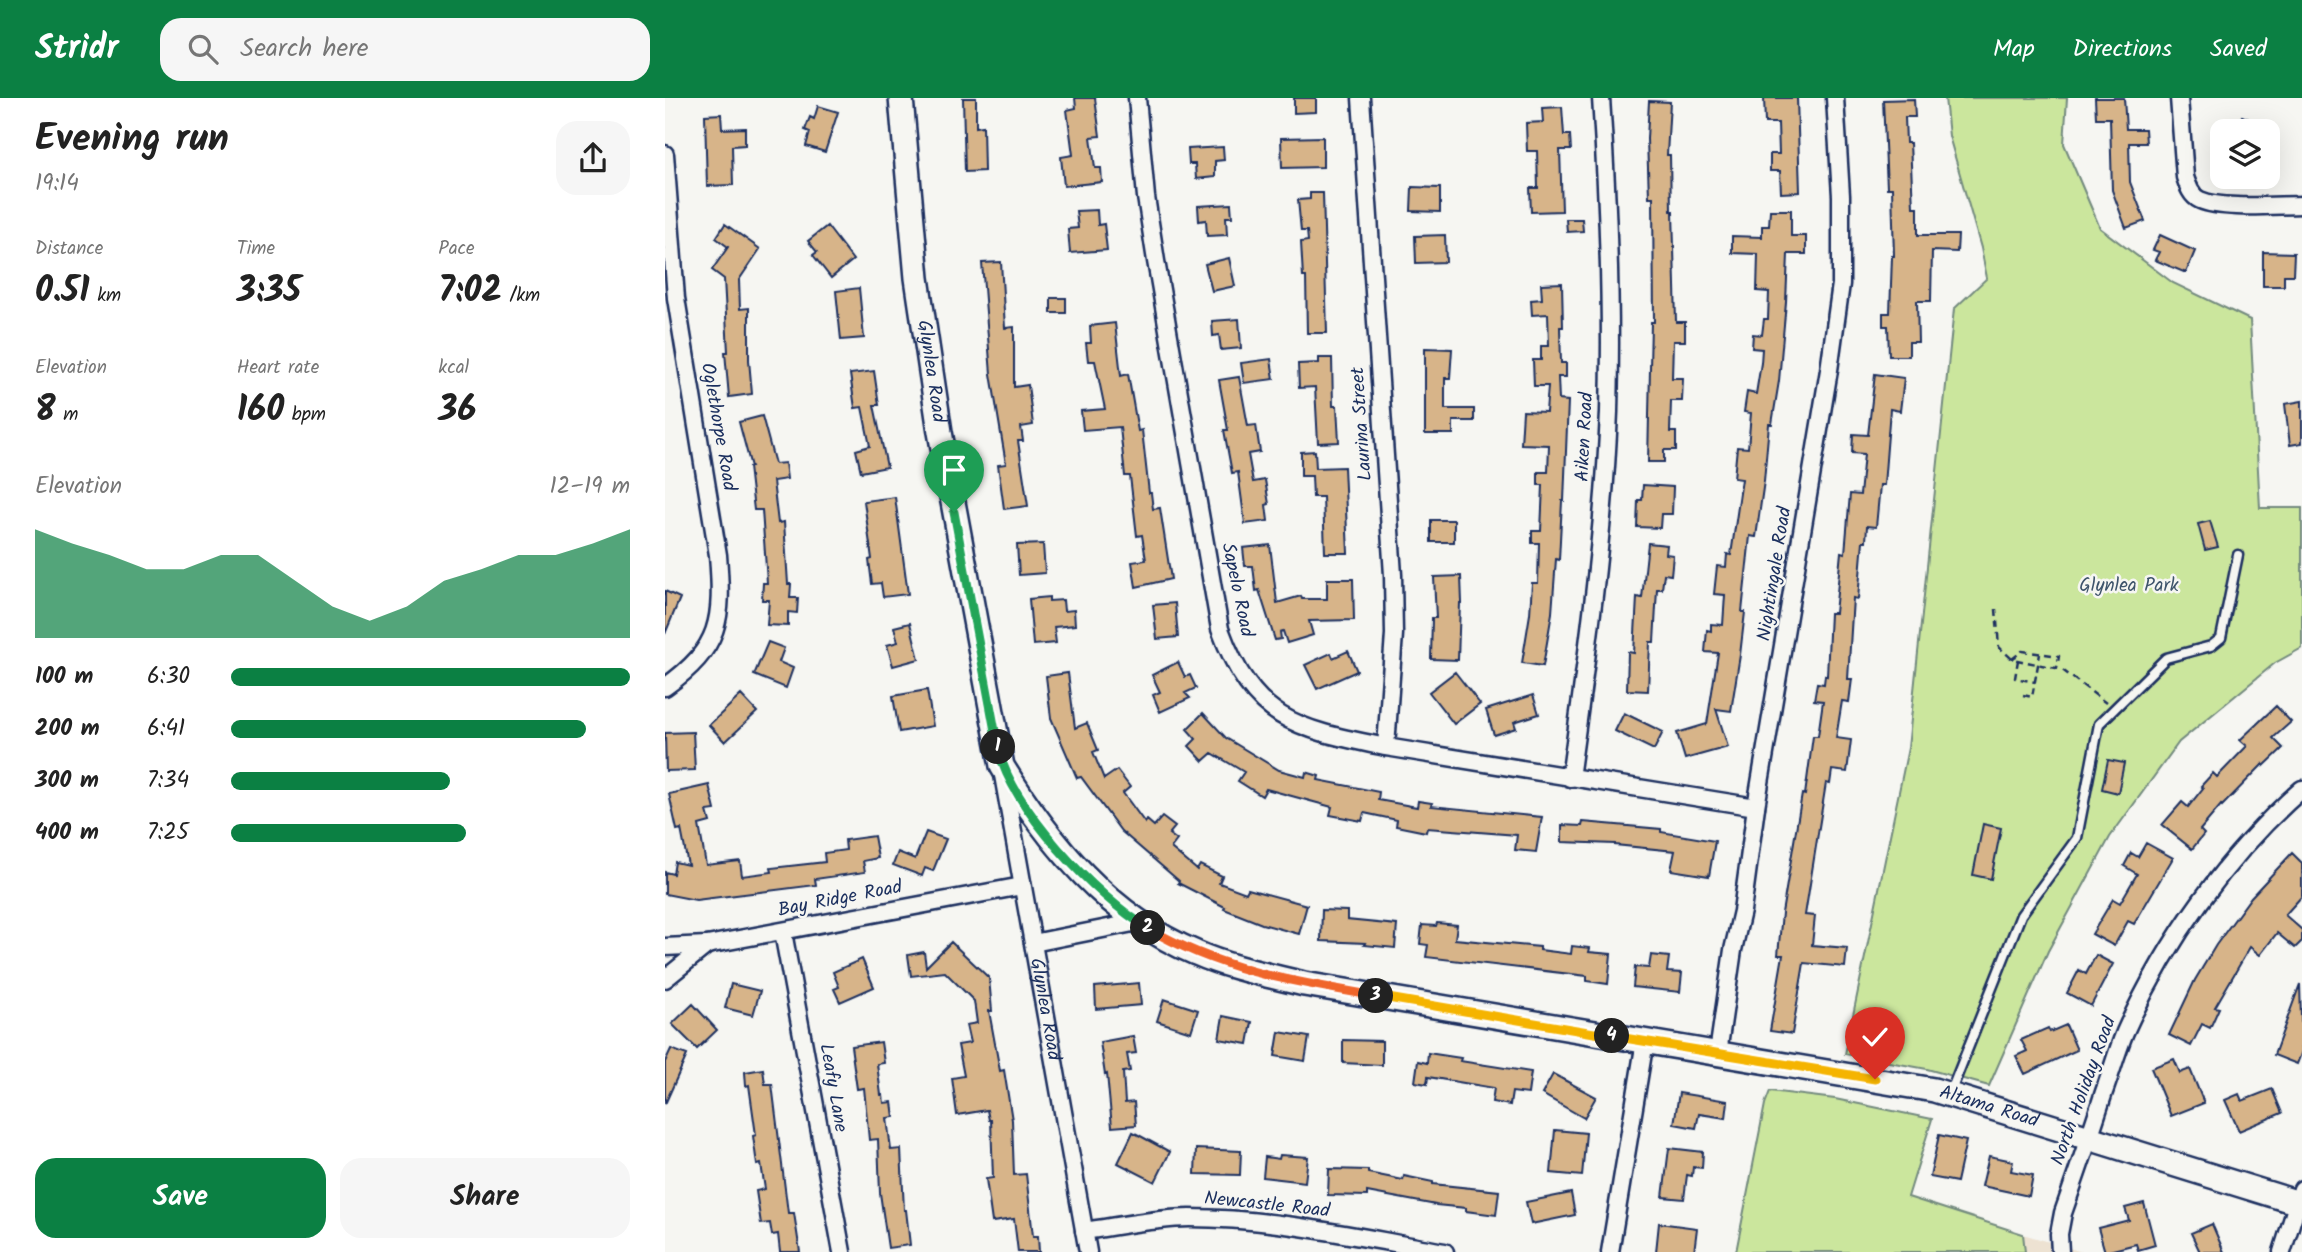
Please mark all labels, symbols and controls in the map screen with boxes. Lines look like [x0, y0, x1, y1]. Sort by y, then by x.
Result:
search box [160, 18, 650, 81]
text: Stridr [35, 23, 118, 76]
text: Search here [240, 28, 369, 70]
icon: search [184, 30, 222, 68]
text: Map [1993, 30, 2035, 69]
text: Directions [2073, 30, 2172, 69]
text: Saved [2210, 30, 2267, 69]
text: Evening run [35, 110, 229, 170]
map controls [2210, 119, 2280, 189]
button: layers [2210, 119, 2280, 189]
button: share [556, 121, 630, 195]
text: 19:14 [35, 166, 79, 202]
text: Distance [35, 234, 103, 264]
text: Time [237, 234, 275, 264]
text: Pace [438, 234, 475, 264]
text: 0.51 [35, 264, 90, 320]
text: 3:35 [237, 264, 301, 320]
text: 7:02 [438, 264, 502, 320]
text: km [90, 281, 121, 311]
text: /km [502, 281, 540, 311]
street label: Glynlea Road [908, 318, 953, 425]
text: Elevation [35, 353, 107, 383]
text: Heart rate [237, 353, 319, 383]
text: kcal [438, 353, 469, 383]
street label: Oglethorpe Road [692, 361, 744, 494]
street label: Laurina Street [1343, 365, 1381, 482]
text: 8 [35, 383, 56, 439]
text: 160 [237, 383, 284, 439]
text: 36 [438, 383, 476, 439]
street label: Aiken Road [1568, 391, 1602, 482]
text: m [56, 400, 78, 430]
text: bpm [284, 400, 326, 430]
pin [924, 440, 984, 512]
icon: arrive [935, 451, 973, 489]
text: Elevation [35, 469, 122, 505]
text: 12–19 m [549, 469, 630, 505]
street label: Nightingale Road [1750, 504, 1800, 643]
street label: Sapelo Road [1212, 540, 1262, 640]
park label: Glynlea Park [2079, 571, 2179, 601]
text: 100 m [35, 659, 93, 695]
text: 6:30 [147, 659, 190, 695]
text: 200 m [35, 711, 100, 747]
text: 6:41 [147, 711, 185, 747]
pin: 1 [981, 730, 1015, 764]
text: 1 [995, 731, 1000, 761]
text: 300 m [35, 763, 99, 799]
text: 7:34 [147, 763, 189, 799]
text: 400 m [35, 815, 99, 851]
text: 7:25 [147, 815, 189, 851]
street label: Bay Ridge Road [775, 872, 905, 926]
pin: 2 [1131, 910, 1165, 946]
text: 2 [1142, 912, 1153, 942]
street label: Glynlea Road [1021, 956, 1069, 1063]
pin: 3 [1359, 978, 1393, 1014]
text: 3 [1370, 980, 1381, 1010]
pin [1845, 1007, 1905, 1079]
street label: North Holiday Road [2043, 1012, 2125, 1170]
pin: 4 [1595, 1018, 1629, 1054]
icon: check [1856, 1018, 1894, 1056]
text: 4 [1606, 1020, 1617, 1050]
street label: Leafy Lane [810, 1041, 856, 1135]
street label: Altama Road [1936, 1078, 2043, 1137]
button: Save [35, 1158, 326, 1238]
button: Share [340, 1158, 630, 1238]
street label: Newcastle Road [1203, 1184, 1332, 1227]

